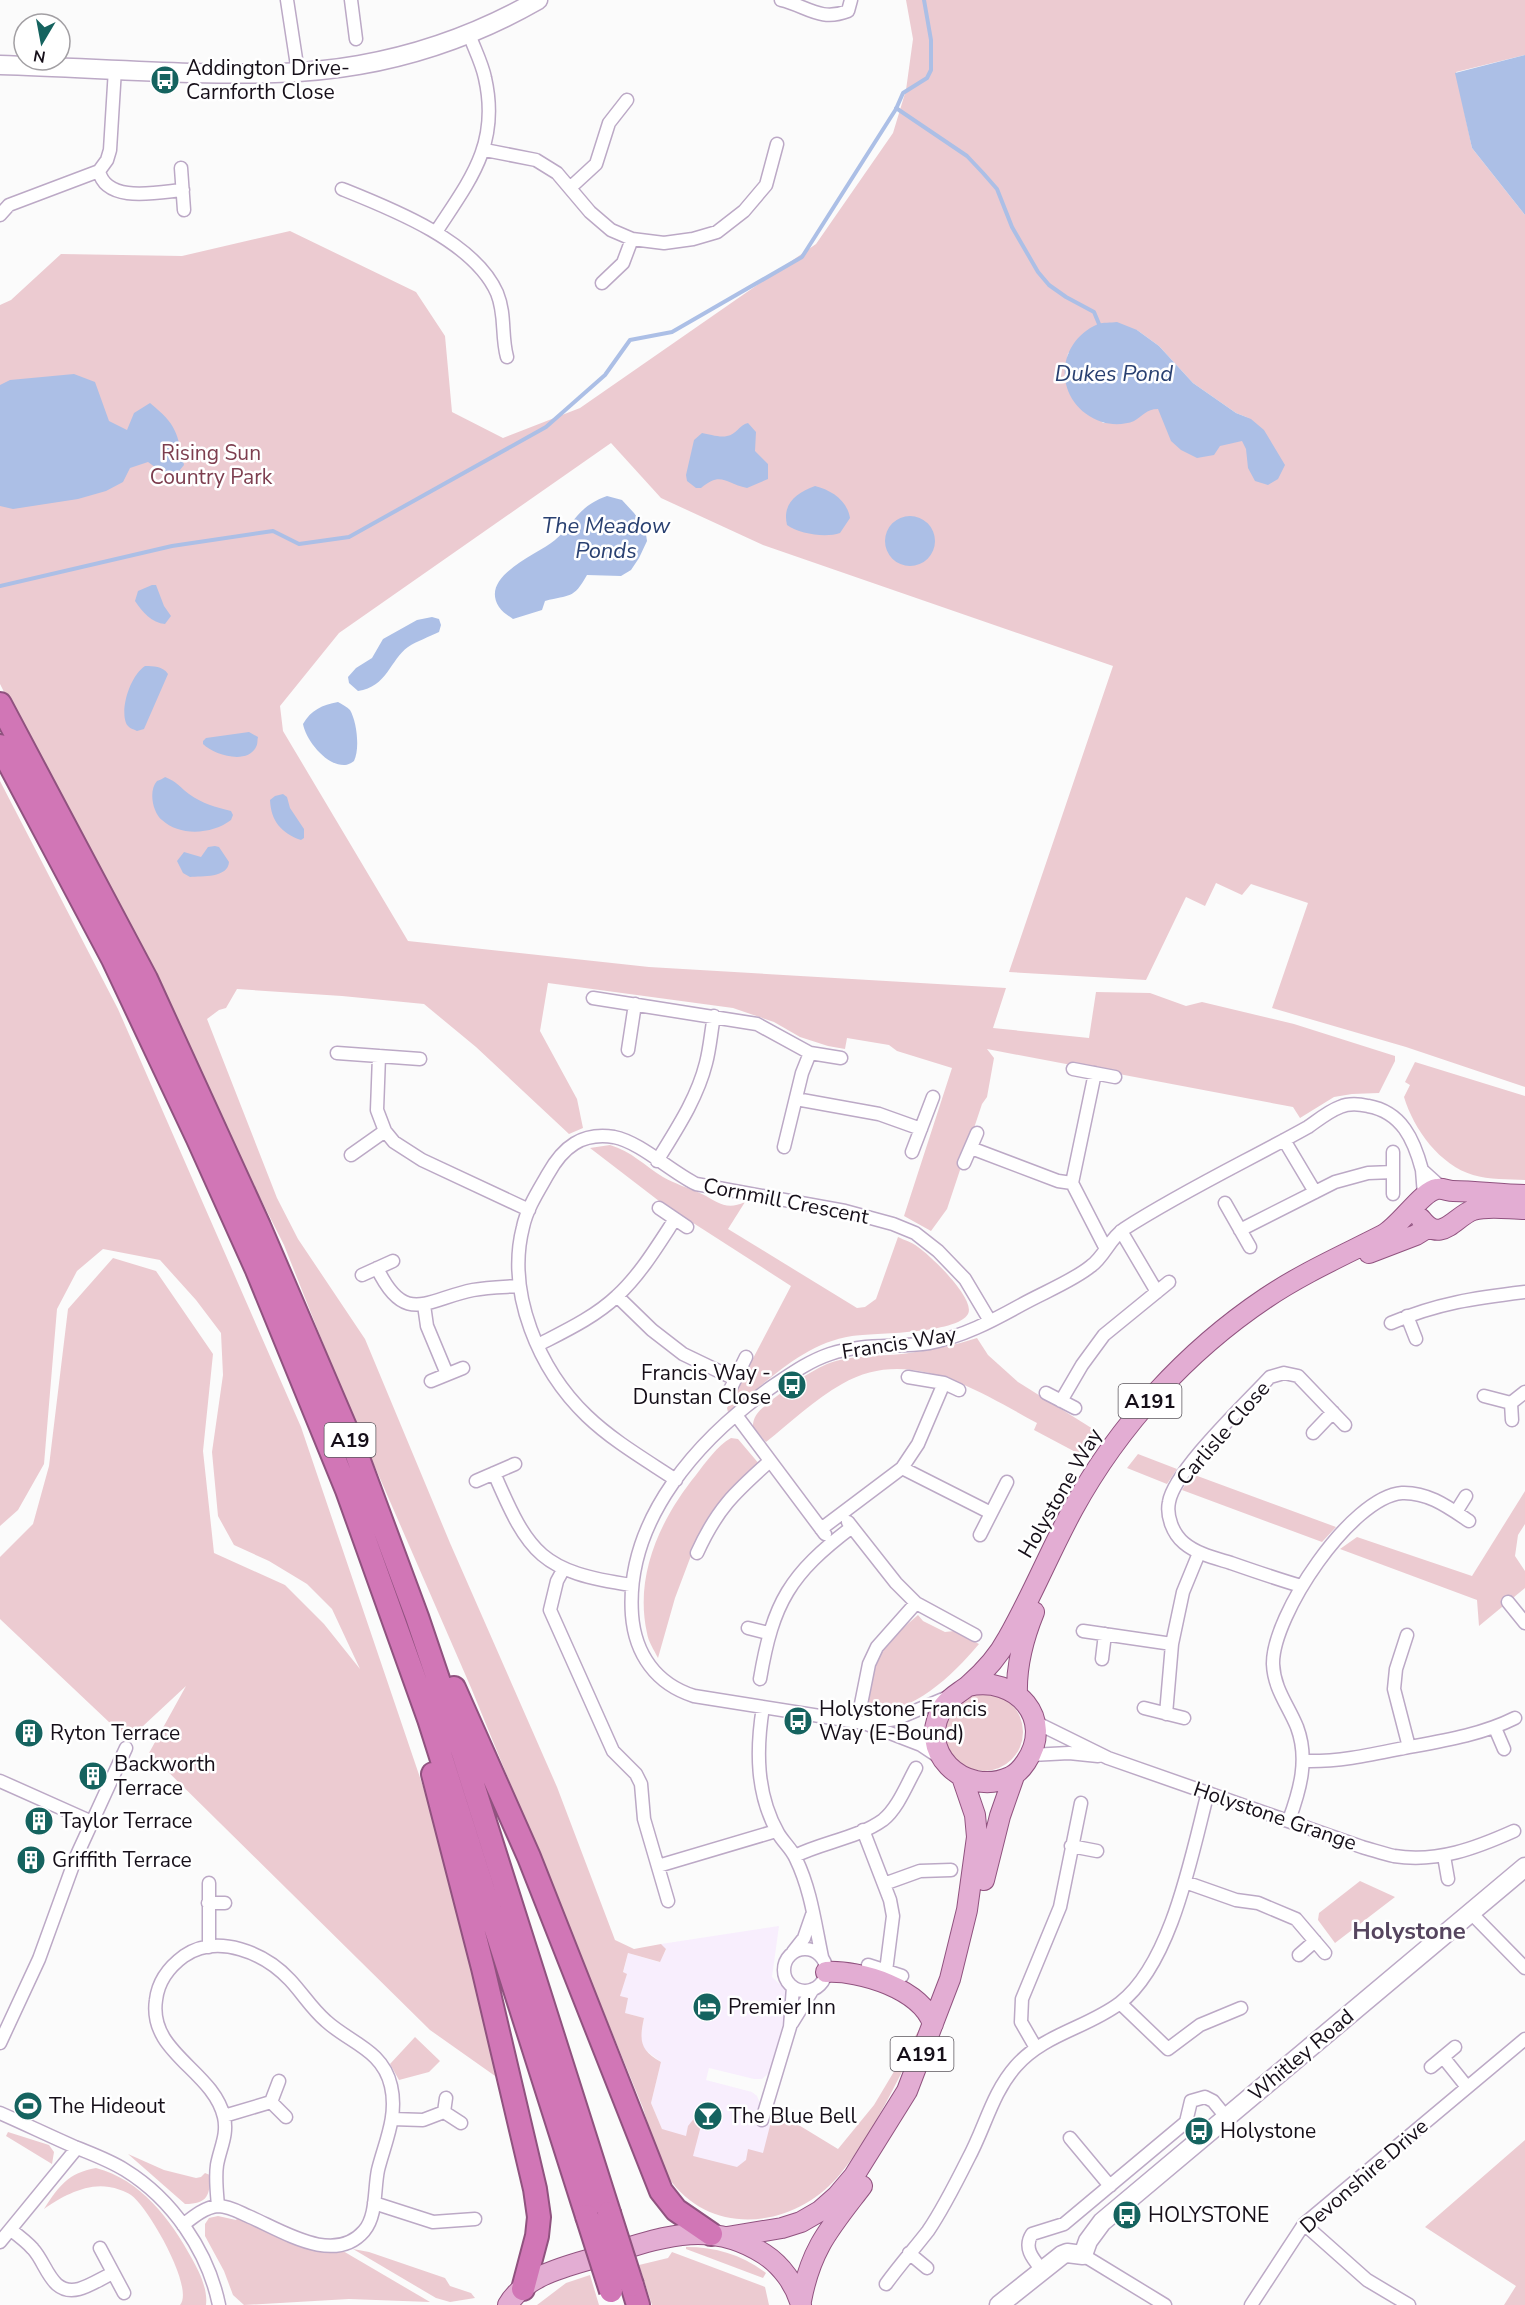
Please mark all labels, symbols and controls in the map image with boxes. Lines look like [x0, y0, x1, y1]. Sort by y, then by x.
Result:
north arrow [12, 12, 72, 72]
text: N [32, 44, 47, 68]
place label: Addington Drive- Carnforth Close [186, 54, 350, 106]
bus stop icon: Addington Drive- Carnforth Close [149, 64, 181, 96]
water label: Dukes Pond [1055, 359, 1173, 389]
park label: Rising Sun Country Park [150, 439, 273, 491]
water label: The Meadow Ponds [542, 511, 671, 566]
street label: Cornmill Crescent [701, 1171, 872, 1231]
street label: Francis Way [840, 1320, 958, 1366]
place label: Francis Way - Dunstan Close [633, 1359, 771, 1411]
bus stop icon: Francis Way - Dunstan Close [776, 1369, 808, 1401]
street label: Carlisle Close [1170, 1375, 1276, 1491]
road number: A191 [1118, 1384, 1182, 1418]
road number: A19 [324, 1423, 376, 1457]
street label: Holystone Way [1012, 1423, 1109, 1563]
place label: Holystone Francis Way (E-Bound) [819, 1695, 987, 1747]
bus stop icon: Holystone Francis Way (E-Bound) [782, 1705, 814, 1737]
building icon: Ryton Terrace [13, 1717, 45, 1749]
place label: Ryton Terrace [50, 1719, 180, 1747]
place label: Backworth Terrace [114, 1750, 216, 1802]
building icon: Backworth Terrace [77, 1760, 109, 1792]
street label: Holystone Grange [1190, 1775, 1360, 1857]
building icon: Taylor Terrace [23, 1805, 55, 1837]
place label: Taylor Terrace [60, 1807, 193, 1835]
building icon: Griffith Terrace [15, 1844, 47, 1876]
place label: Griffith Terrace [52, 1846, 192, 1874]
district label: Holystone [1352, 1915, 1466, 1947]
hotel icon: Premier Inn [691, 1991, 723, 2023]
place label: Premier Inn [728, 1993, 836, 2021]
street label: Whitley Road [1242, 2003, 1360, 2107]
road number: A191 [890, 2037, 954, 2071]
sports icon: The Hideout [12, 2090, 44, 2122]
place label: The Hideout [49, 2092, 166, 2120]
bar icon: The Blue Bell [692, 2100, 724, 2132]
place label: The Blue Bell [729, 2102, 857, 2130]
street label: Devonshire Drive [1294, 2112, 1434, 2240]
bus stop icon: Holystone [1183, 2115, 1215, 2147]
place label: Holystone [1220, 2117, 1316, 2145]
bus stop icon: HOLYSTONE [1111, 2199, 1143, 2231]
place label: HOLYSTONE [1148, 2201, 1269, 2229]

